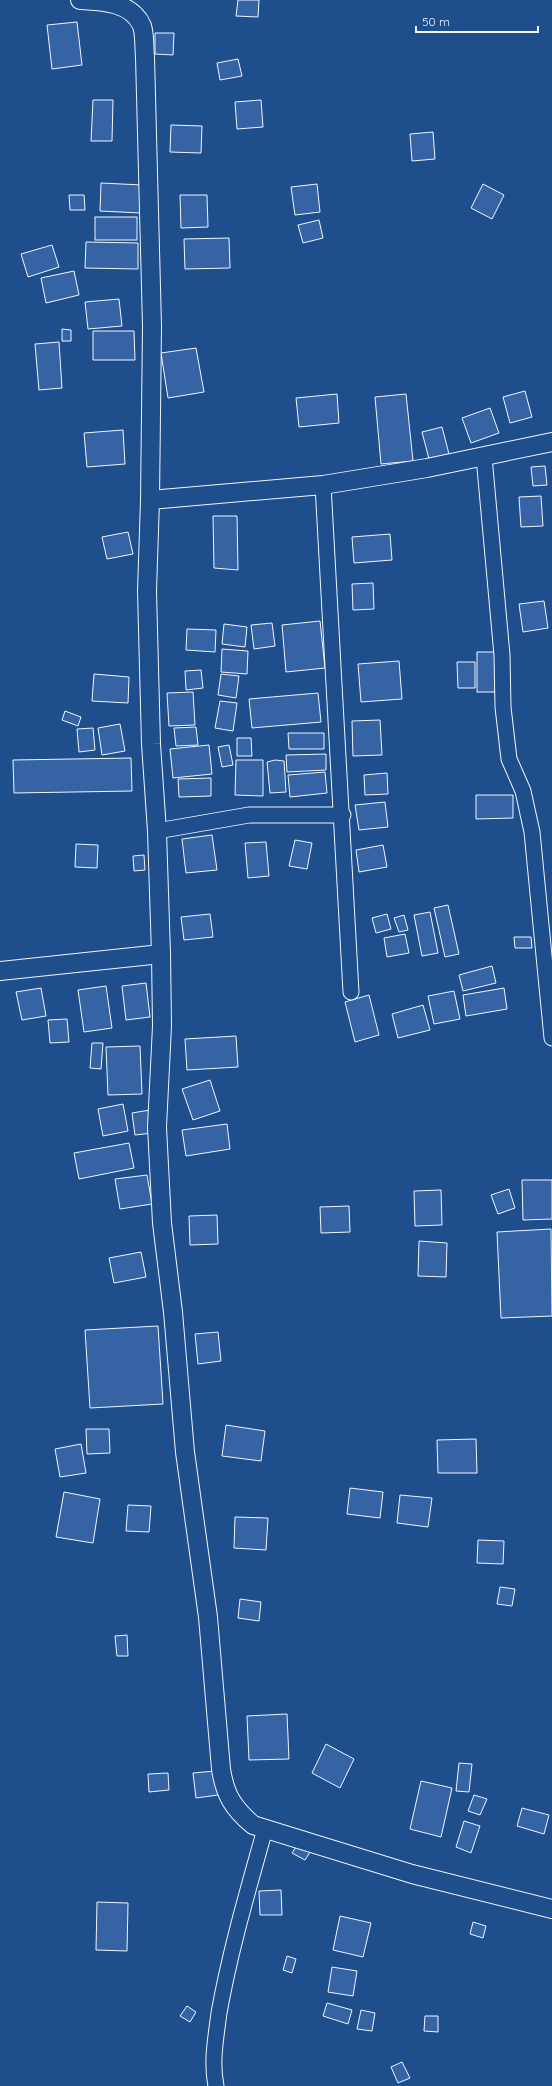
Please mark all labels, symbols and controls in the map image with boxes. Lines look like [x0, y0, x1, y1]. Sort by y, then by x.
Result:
scale bar [416, 8, 538, 34]
text: 50 m [422, 14, 450, 29]

